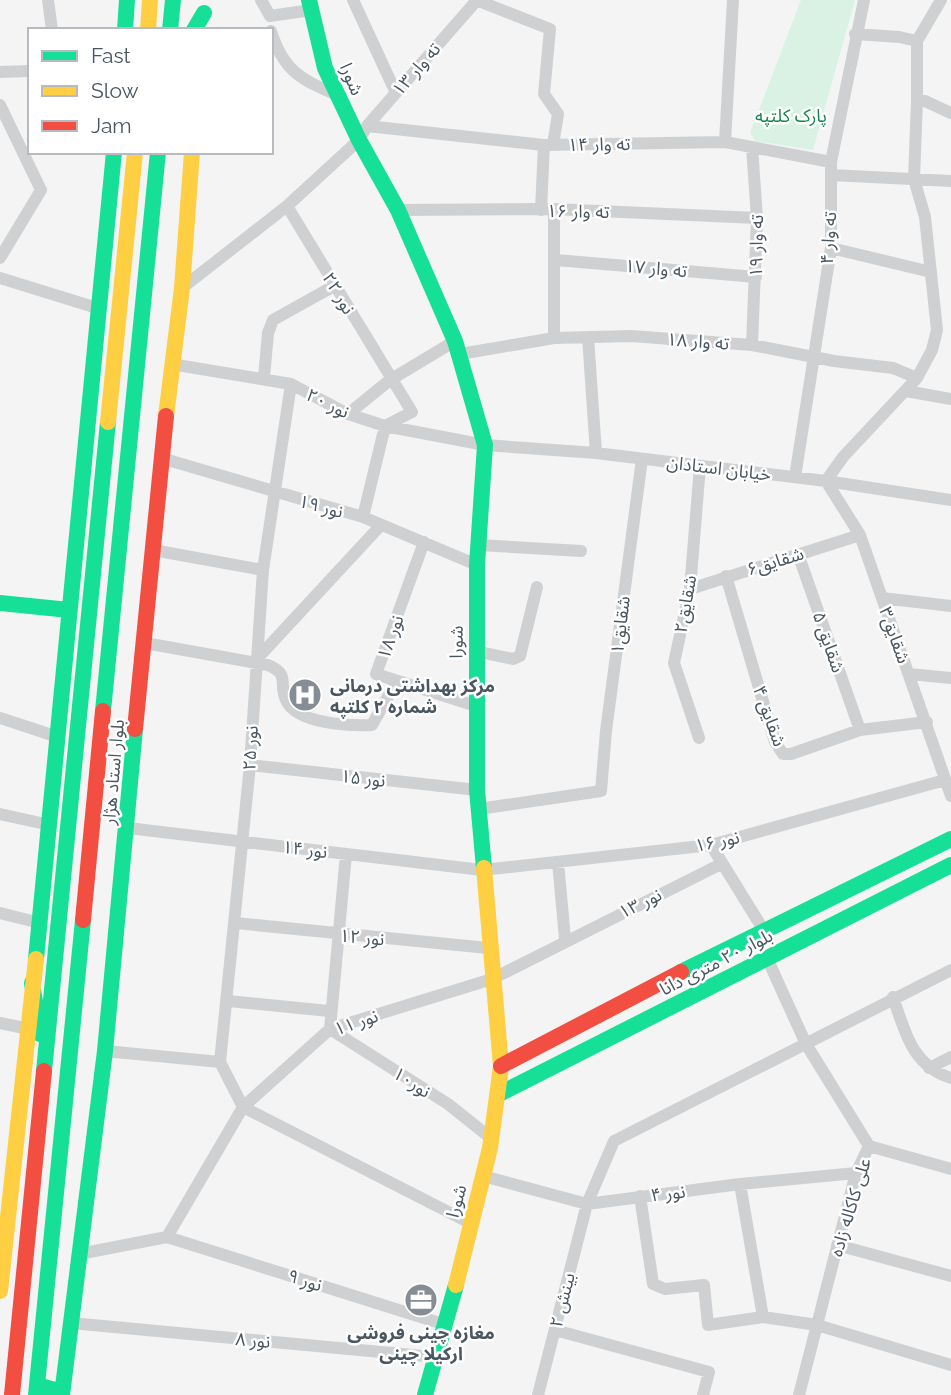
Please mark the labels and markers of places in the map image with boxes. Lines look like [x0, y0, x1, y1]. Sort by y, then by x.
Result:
place label: مرکز بهداشتی درمانی شماره ۲ کلتپه [330, 675, 495, 718]
hospital icon: مرکز بهداشتی درمانی شماره ۲ کلتپه [286, 676, 324, 714]
office icon: مغازه چینی فروشی ارکیلا چینی [402, 1281, 440, 1319]
place label: مغازه چینی فروشی ارکیلا چینی [347, 1322, 495, 1365]

